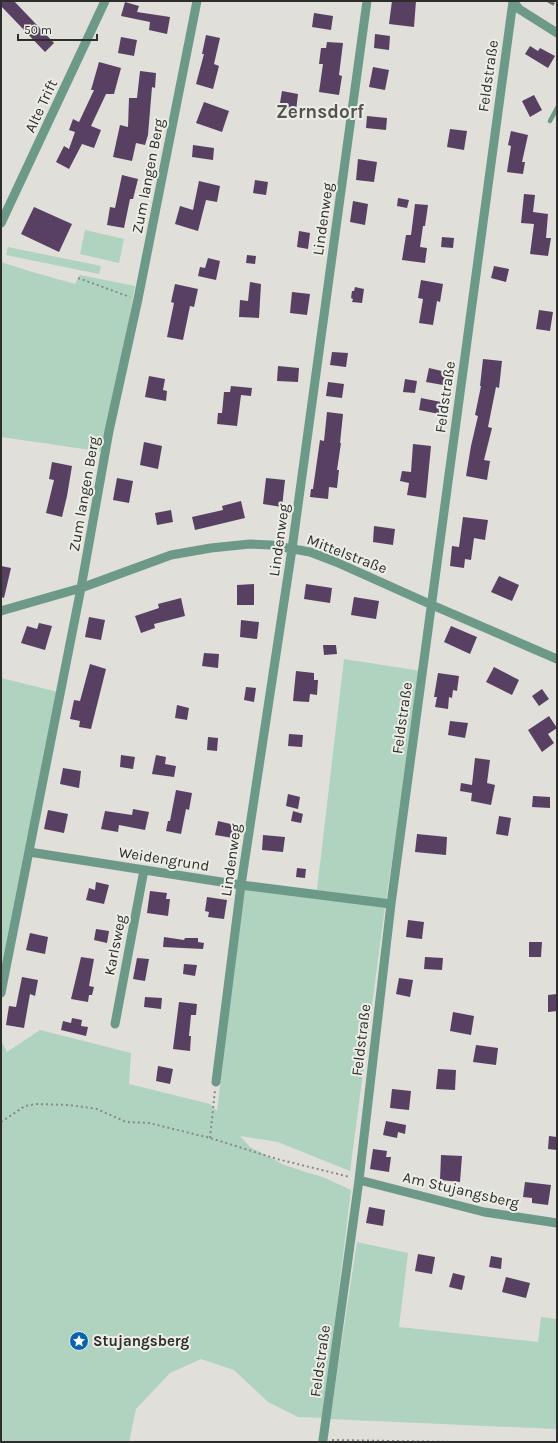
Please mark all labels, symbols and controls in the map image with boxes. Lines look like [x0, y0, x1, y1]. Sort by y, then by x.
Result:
scale bar [18, 16, 97, 42]
text: 50 m [24, 23, 52, 37]
street label: Feldstraße [474, 39, 502, 113]
street label: Alte Trift [21, 76, 61, 136]
district label: Zernsdorf [276, 101, 365, 123]
street label: Zum langen Berg [128, 117, 168, 235]
street label: Lindenweg [309, 181, 337, 257]
street label: Feldstraße [431, 360, 459, 434]
street label: Zum langen Berg [65, 435, 103, 553]
street label: Lindenweg [265, 502, 293, 578]
street label: Mittelstraße [304, 530, 390, 578]
street label: Feldstraße [388, 681, 416, 755]
street label: Lindenweg [217, 822, 245, 898]
street label: Weidengrund [117, 843, 211, 875]
street label: Karlsweg [100, 912, 130, 977]
street label: Feldstraße [348, 1003, 374, 1077]
street label: Am Stujangsberg [401, 1168, 521, 1212]
street label: Feldstraße [306, 1324, 334, 1398]
place icon: Stujangsberg [68, 1330, 90, 1352]
place label: Stujangsberg [93, 1332, 190, 1350]

